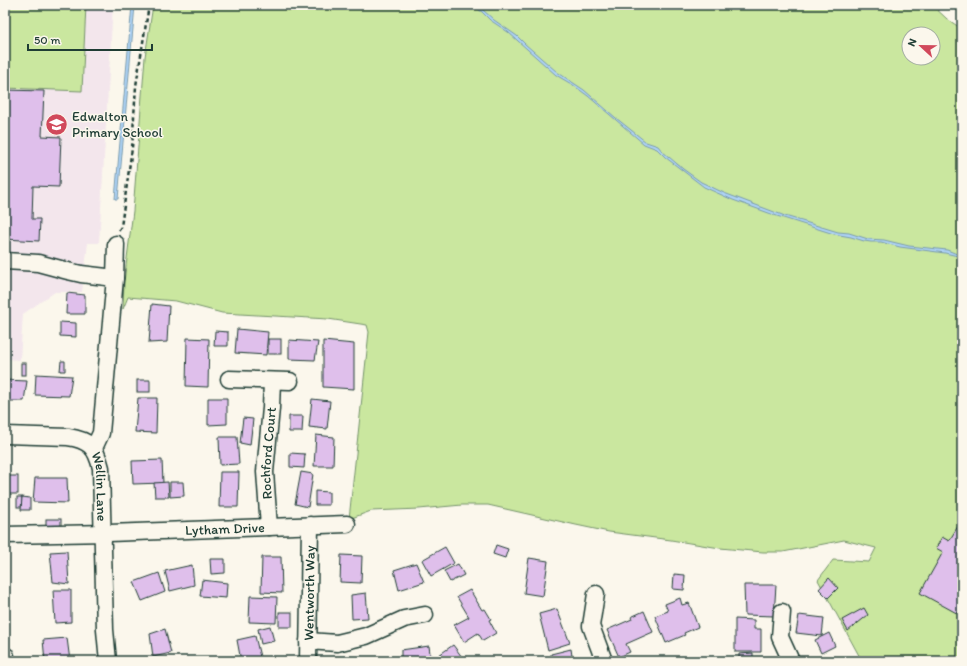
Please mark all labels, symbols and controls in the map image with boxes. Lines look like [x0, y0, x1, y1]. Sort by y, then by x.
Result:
scale bar [28, 26, 152, 52]
north arrow [901, 26, 941, 66]
text: 50 m [34, 33, 60, 47]
text: N [905, 37, 920, 48]
place label: Edwalton Primary School [72, 108, 163, 141]
school or university icon: Edwalton Primary School [43, 111, 69, 137]
street label: Rochford Court [257, 406, 280, 500]
street label: Wellin Lane [87, 449, 110, 522]
street label: Lytham Drive [185, 519, 265, 539]
street label: Wentworth Way [300, 545, 319, 641]

